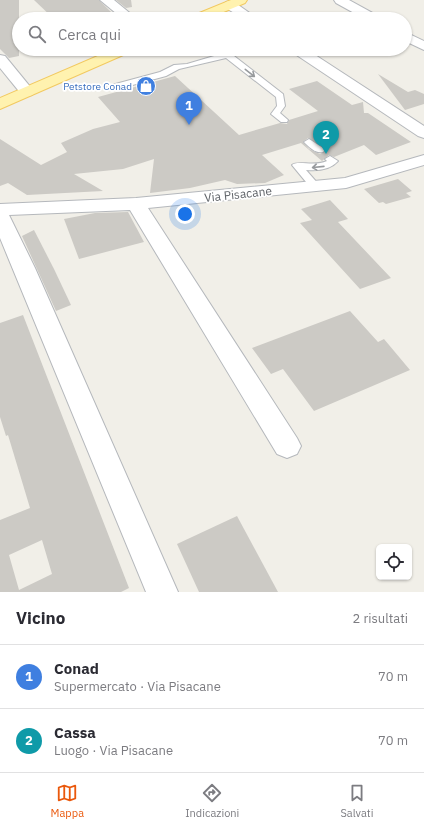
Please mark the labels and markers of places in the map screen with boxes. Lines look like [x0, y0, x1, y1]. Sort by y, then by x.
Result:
shop icon: Petstore Conad [135, 75, 157, 97]
place label: Petstore Conad [63, 80, 132, 93]
pin: 1 [176, 92, 202, 125]
pin: 2 [313, 121, 339, 154]

